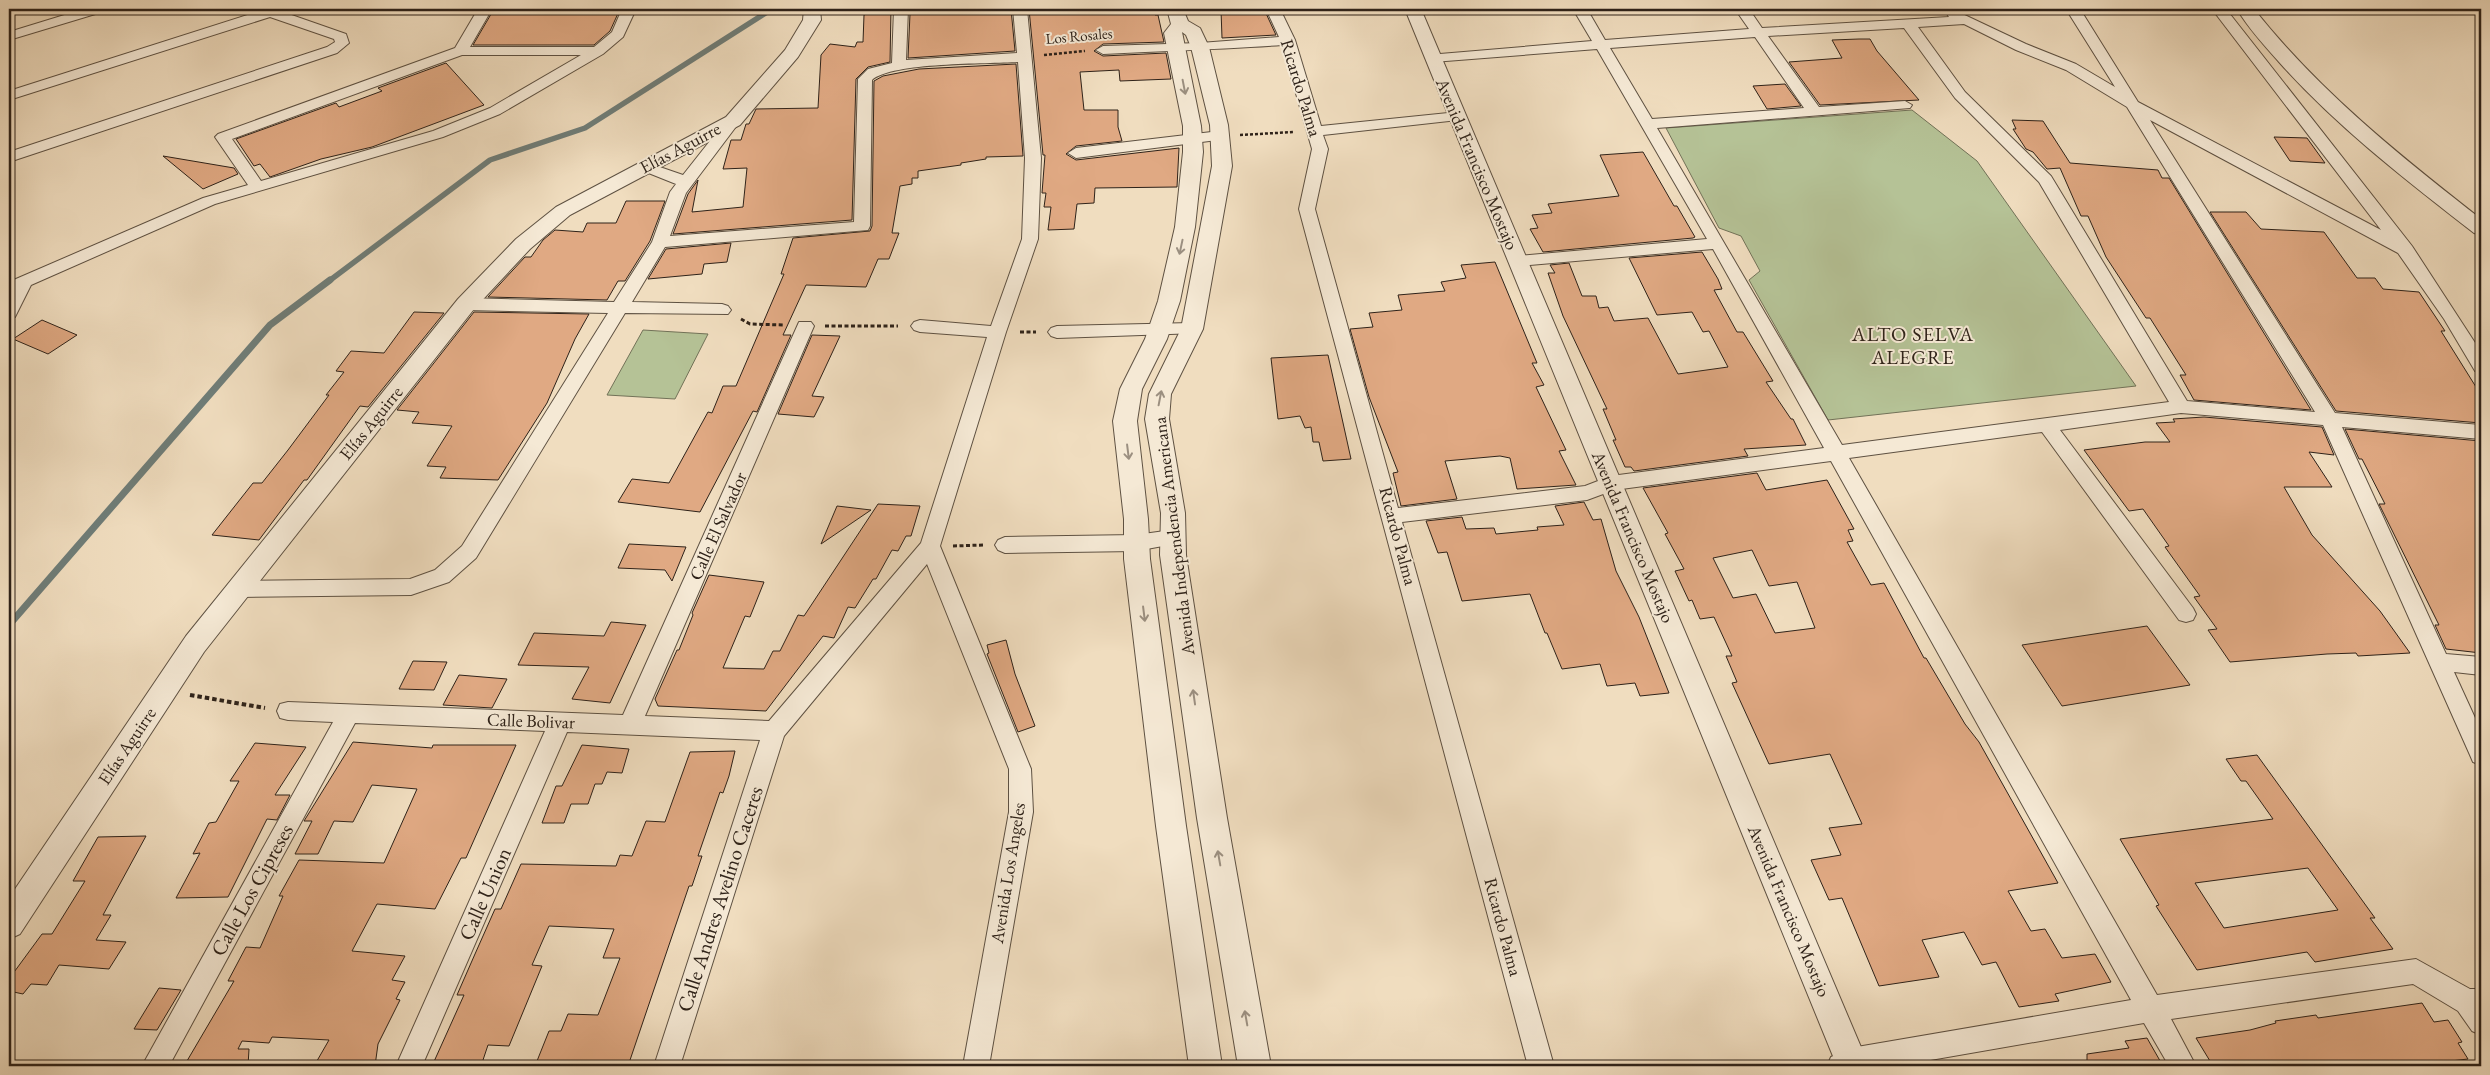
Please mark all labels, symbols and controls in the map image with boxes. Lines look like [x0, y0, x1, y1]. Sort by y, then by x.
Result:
street label: Los Rosales [1045, 23, 1113, 48]
street label: Ricardo Palma [1276, 36, 1327, 140]
street label: Avenida Francisco Mostajo [1430, 73, 1524, 253]
one-way arrow [1180, 78, 1190, 94]
street label: Elías Aguirre [635, 117, 724, 179]
one-way arrow [1176, 239, 1185, 255]
district label: ALTO SELVA ALEGRE [1851, 321, 1974, 370]
street label: Elías Aguirre [334, 381, 407, 464]
one-way arrow [1156, 391, 1166, 407]
street label: Avenida Independencia Americana [1147, 415, 1200, 658]
one-way arrow [1123, 444, 1133, 460]
street label: Avenida Francisco Mostajo [1586, 446, 1680, 626]
street label: Calle El Salvador [683, 468, 752, 583]
street label: Ricardo Palma [1374, 484, 1423, 588]
one-way arrow [1139, 606, 1149, 622]
one-way arrow [1189, 690, 1199, 706]
street label: Elías Aguirre [92, 703, 161, 789]
street label: Calle Bolivar [487, 707, 575, 734]
street label: Calle Andres Avelino Caceres [670, 782, 769, 1015]
street label: Avenida Los Angeles [985, 801, 1030, 946]
street label: Calle Los Cipreses [204, 819, 299, 961]
street label: Avenida Francisco Mostajo [1742, 820, 1836, 1000]
street label: Calle Union [452, 843, 517, 945]
one-way arrow [1213, 850, 1223, 866]
street label: Ricardo Palma [1479, 875, 1528, 979]
one-way arrow [1241, 1011, 1251, 1027]

